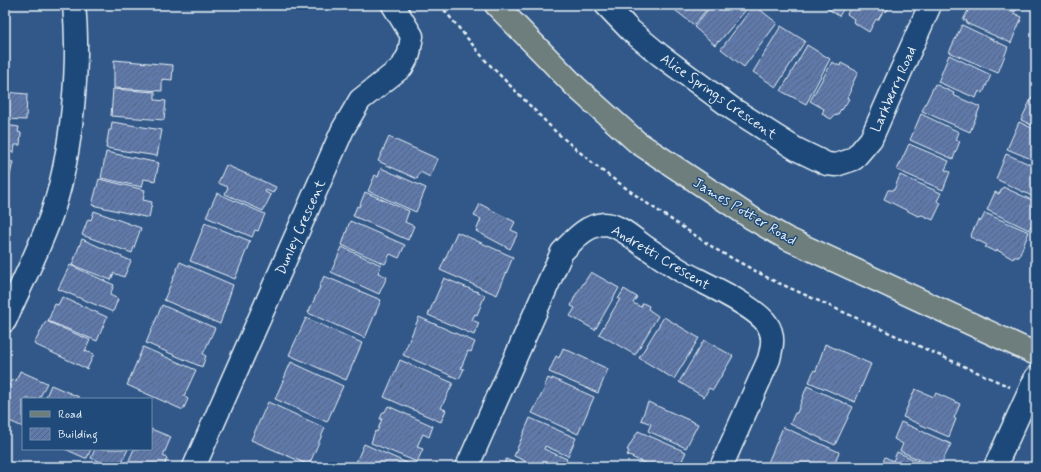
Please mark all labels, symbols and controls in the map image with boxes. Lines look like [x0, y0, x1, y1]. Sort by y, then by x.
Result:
street label: Larkberry Road [867, 44, 921, 135]
street label: Alice Springs Crescent [656, 50, 781, 145]
street label: James Potter Road [690, 174, 799, 250]
street label: Dunley Crescent [272, 176, 330, 278]
street label: Andretti Crescent [608, 221, 713, 295]
legend [22, 398, 152, 450]
text: Road [58, 407, 82, 423]
text: Building [58, 427, 98, 444]

